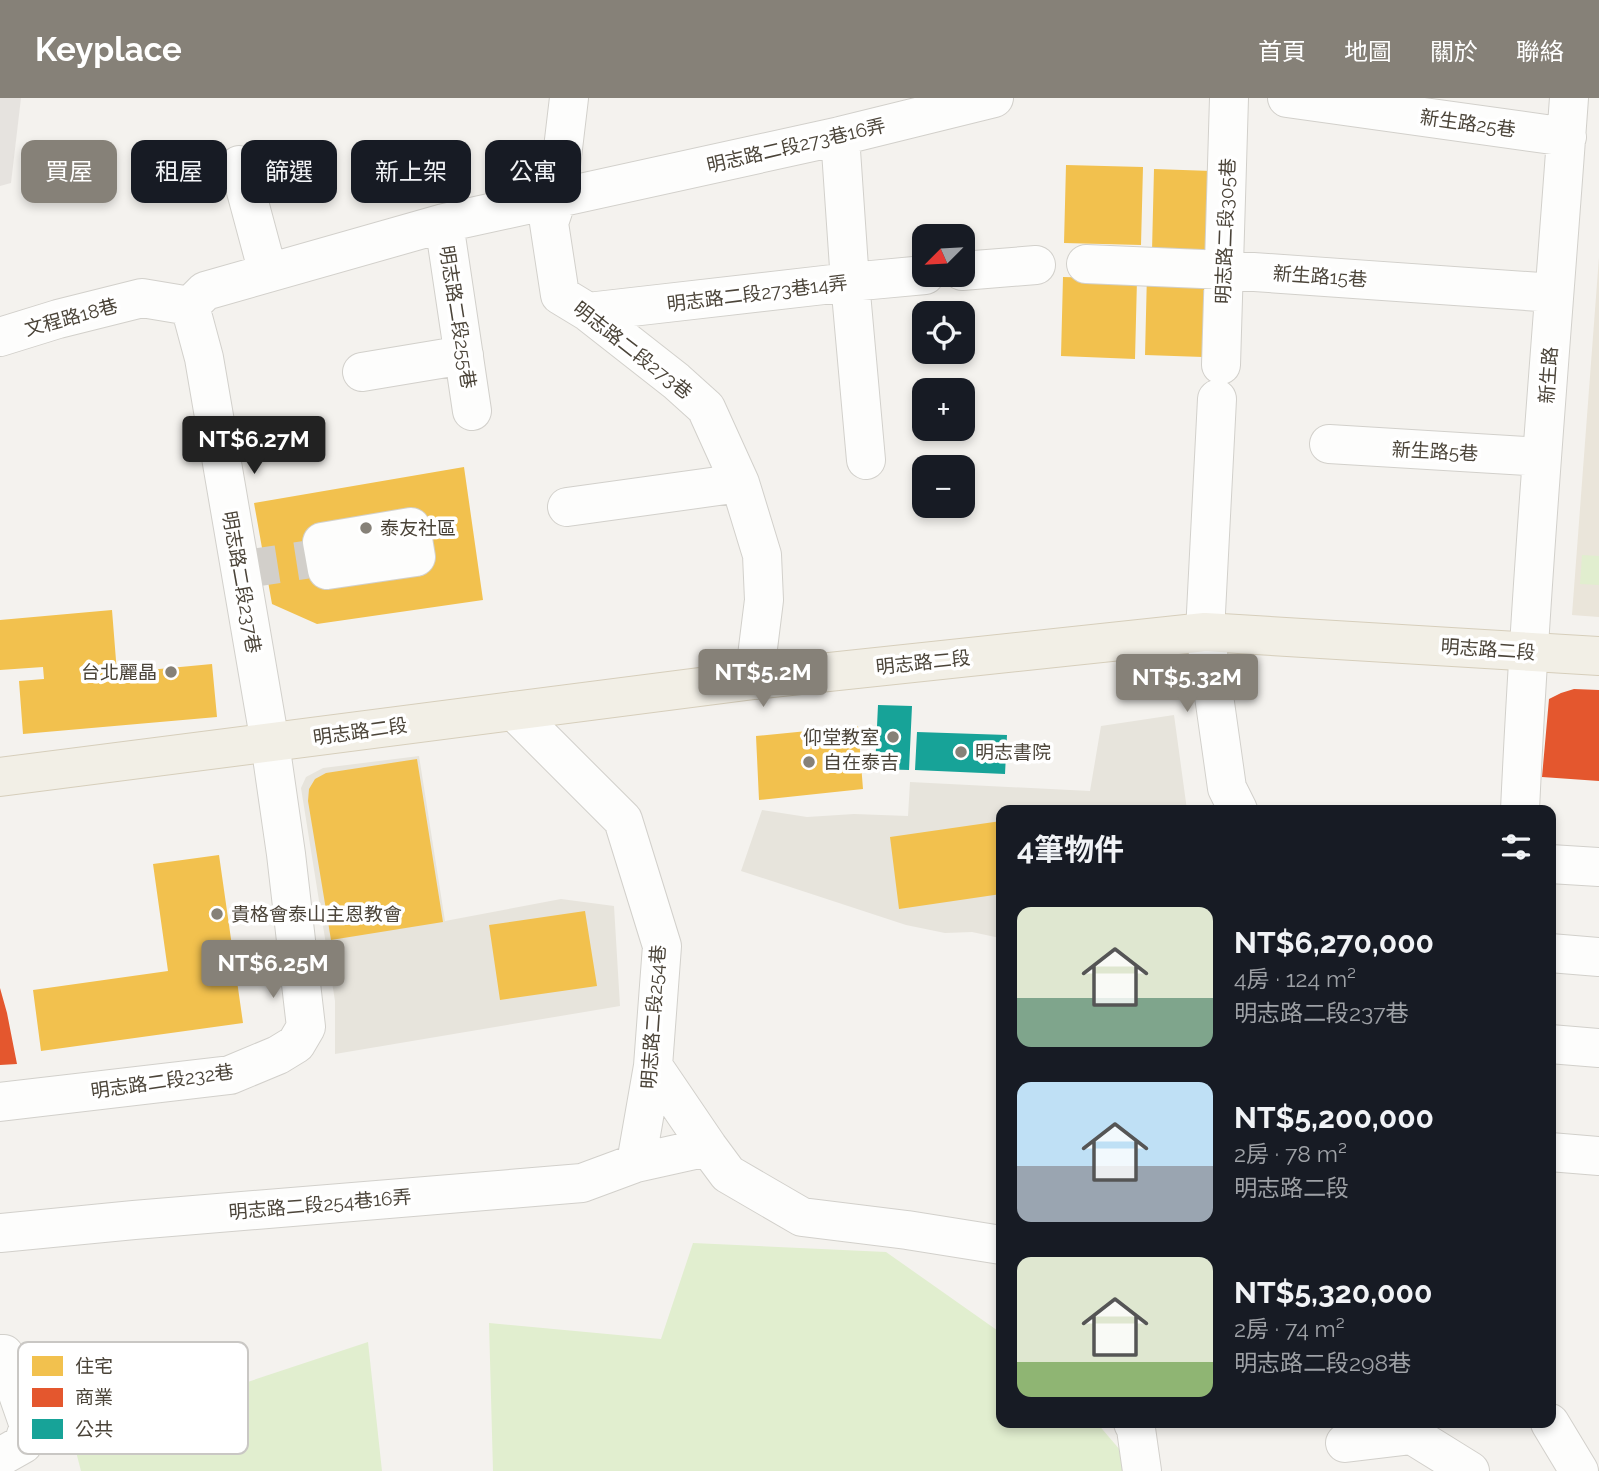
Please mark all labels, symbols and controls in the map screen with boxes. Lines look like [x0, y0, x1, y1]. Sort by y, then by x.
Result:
text: Keyplace [35, 30, 182, 69]
text: 首頁 [1258, 37, 1306, 66]
text: 地圖 [1344, 37, 1392, 66]
text: 關於 [1430, 37, 1478, 66]
text: 聯絡 [1516, 37, 1564, 66]
street label: 新生路25巷 [1419, 105, 1517, 141]
street label: 明志路二段273巷16弄 [704, 114, 888, 176]
chip: 買屋 [21, 140, 117, 203]
chip: 租屋 [131, 140, 227, 203]
chip: 篩選 [241, 140, 337, 203]
chip: 新上架 [351, 140, 471, 203]
chip: 公寓 [485, 140, 581, 203]
street label: 明志路二段305巷 [1211, 158, 1239, 304]
north arrow [912, 224, 975, 287]
map controls [912, 224, 975, 518]
street label: 明志路二段255巷 [436, 244, 480, 390]
street label: 新生路15巷 [1272, 262, 1368, 290]
street label: 明志路二段273巷14弄 [665, 271, 849, 315]
street label: 文程路18巷 [22, 294, 120, 340]
street label: 明志路二段273巷 [569, 297, 697, 403]
button: locate [912, 301, 975, 364]
street label: 新生路 [1535, 346, 1561, 404]
button: + [912, 378, 975, 441]
pin: NT$6.27M [182, 416, 326, 476]
text: NT$6.27M [198, 425, 310, 452]
street label: 新生路5巷 [1391, 438, 1479, 464]
button: − [912, 455, 975, 518]
street label: 明志路二段237巷 [219, 509, 265, 655]
place label: 泰友社區 [380, 517, 456, 539]
marker: 泰友社區 [358, 520, 374, 536]
street label: 明志路二段 [1440, 635, 1536, 663]
street label: 明志路二段 [875, 646, 971, 678]
pin: NT$5.2M [698, 650, 828, 709]
pin: NT$5.32M [1115, 654, 1259, 714]
text: NT$5.2M [714, 658, 812, 685]
place label: 台北麗晶 [81, 661, 157, 683]
text: NT$5.32M [1132, 663, 1242, 690]
marker: 台北麗晶 [163, 664, 179, 680]
street label: 明志路二段 [311, 713, 409, 749]
place label: 仰堂教室 [803, 726, 879, 748]
marker: 仰堂教室 [885, 729, 901, 745]
place label: 明志書院 [975, 741, 1051, 763]
marker: 明志書院 [953, 744, 969, 760]
place label: 自在泰吉 [823, 751, 899, 773]
marker: 自在泰吉 [801, 754, 817, 770]
icon: filters [1497, 828, 1535, 866]
text: 4筆物件 [1017, 832, 1124, 867]
place label: 貴格會泰山主恩教會 [231, 903, 402, 925]
marker: 貴格會泰山主恩教會 [209, 906, 225, 922]
text: NT$6,270,000 [1234, 925, 1434, 960]
icon: home [1073, 935, 1157, 1019]
pin: NT$6.25M [201, 940, 345, 1000]
street label: 明志路二段254巷 [637, 944, 669, 1090]
text: NT$6.25M [217, 949, 329, 976]
text: 4房 · 124 m² [1234, 965, 1356, 992]
text: 明志路二段237巷 [1234, 999, 1408, 1026]
street label: 明志路二段232巷 [89, 1060, 235, 1102]
text: NT$5,200,000 [1234, 1100, 1434, 1135]
icon: home [1073, 1110, 1157, 1194]
text: 2房 · 78 m² [1234, 1140, 1347, 1167]
text: 明志路二段 [1234, 1174, 1349, 1201]
street label: 明志路二段254巷16弄 [228, 1185, 412, 1223]
text: NT$5,320,000 [1234, 1275, 1432, 1310]
icon: home [1073, 1285, 1157, 1369]
text: 2房 · 74 m² [1234, 1315, 1345, 1342]
legend [18, 1342, 248, 1454]
text: 明志路二段298巷 [1234, 1349, 1411, 1376]
text: 住宅 [75, 1355, 113, 1377]
text: 商業 [75, 1386, 113, 1408]
text: 公共 [75, 1418, 113, 1440]

